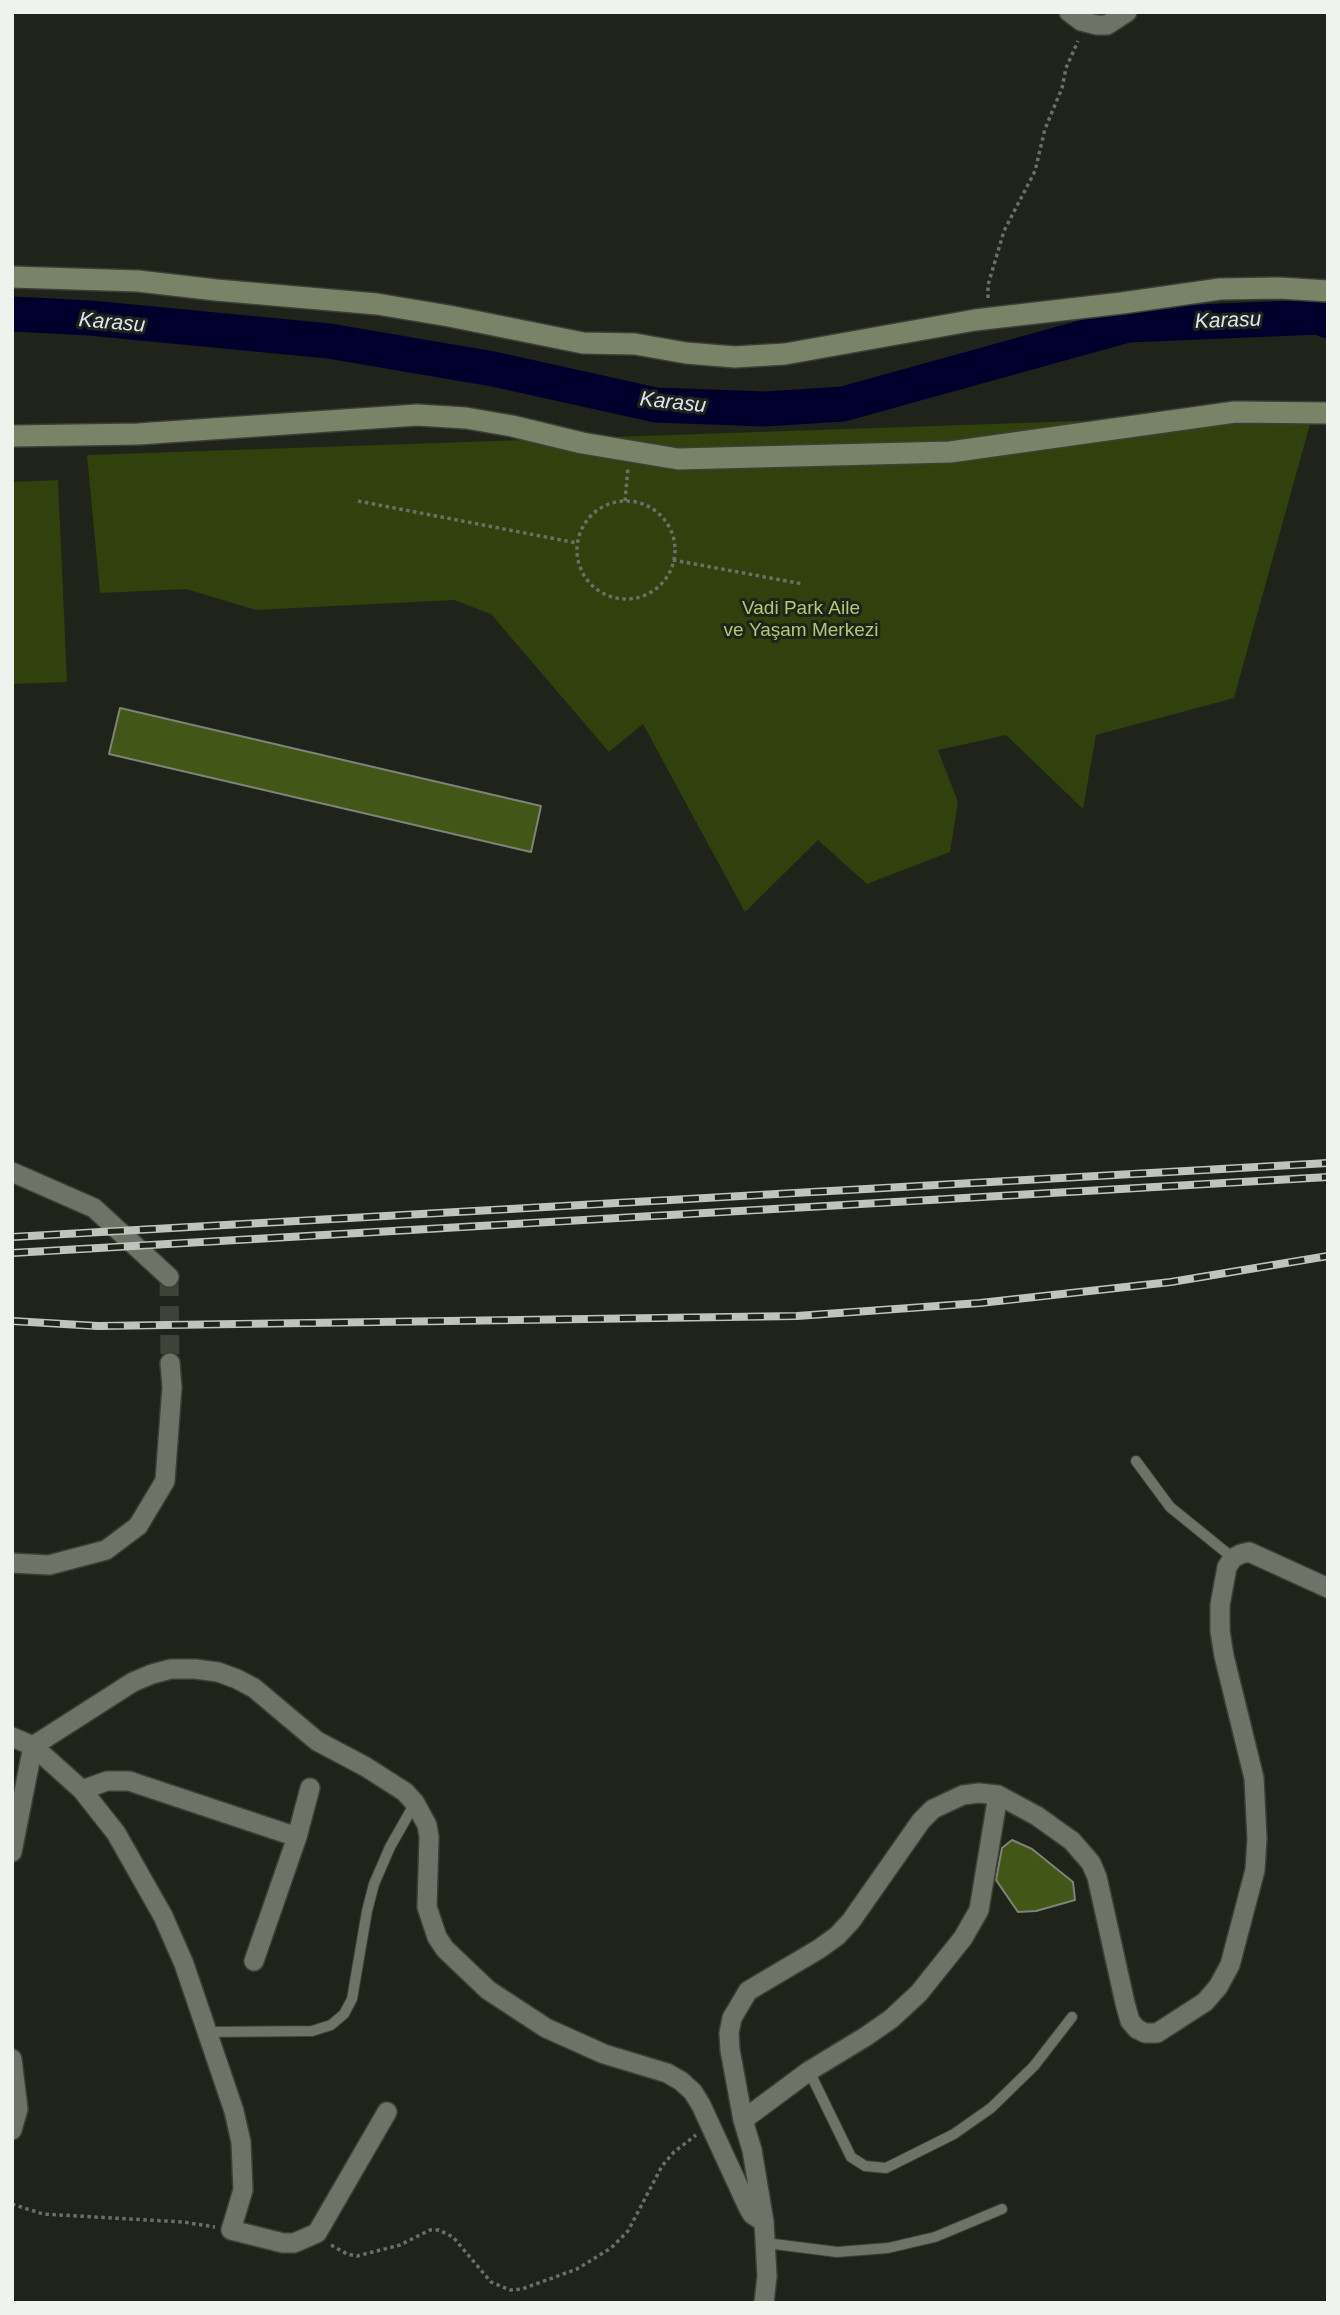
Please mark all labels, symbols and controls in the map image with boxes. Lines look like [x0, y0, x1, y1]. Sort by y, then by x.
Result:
water label: Karasu [1194, 307, 1262, 335]
water label: Karasu [78, 308, 146, 338]
water label: Karasu [639, 387, 707, 419]
park label: Vadi Park Aile ve Yaşam Merkezi [724, 598, 878, 642]

